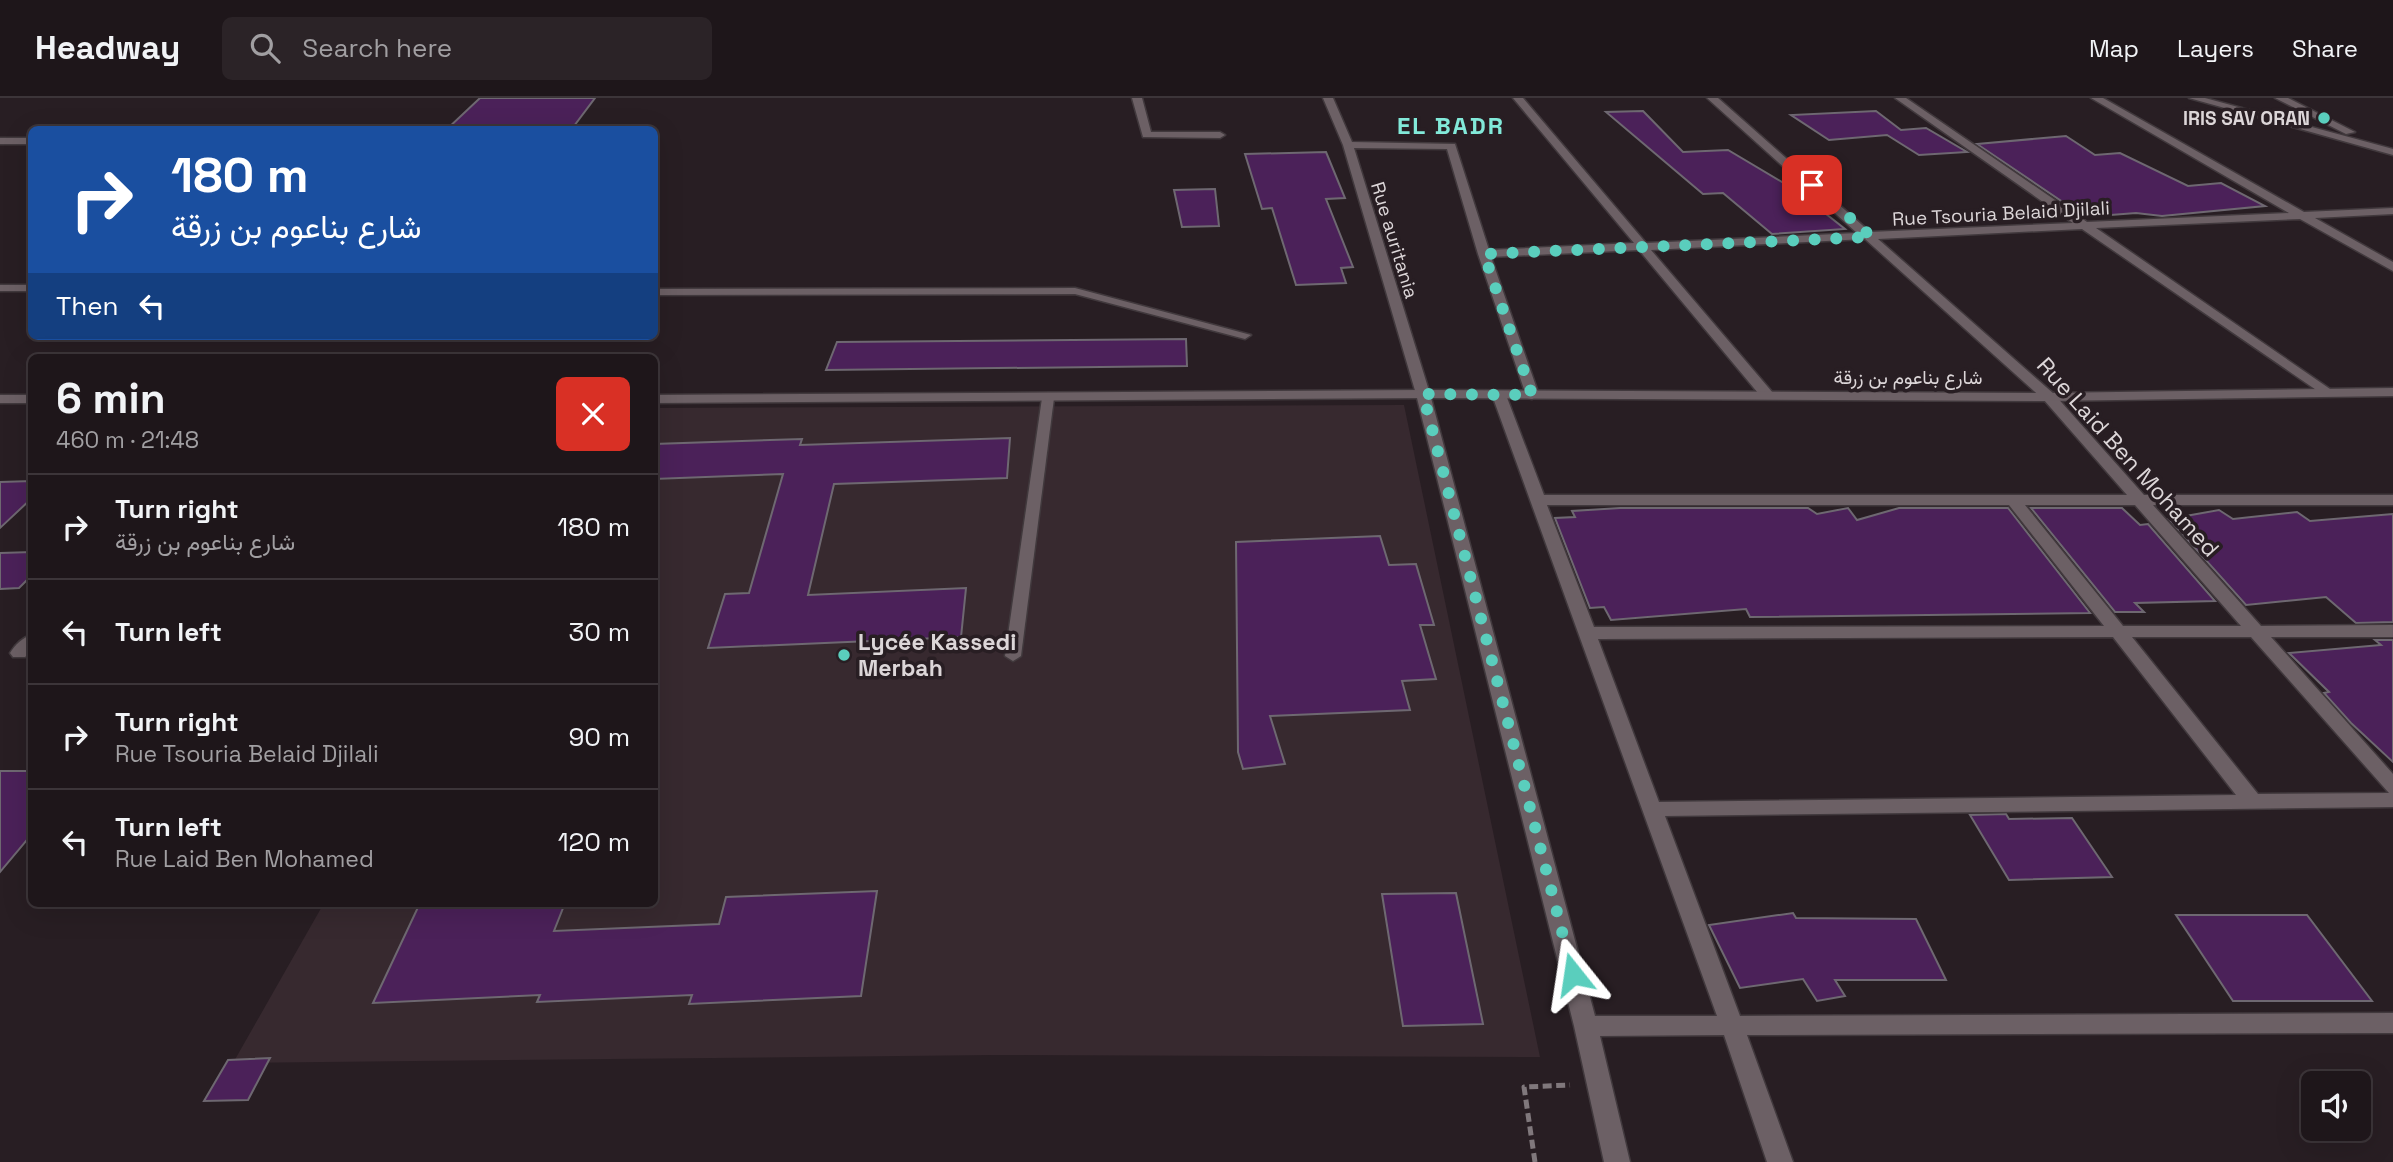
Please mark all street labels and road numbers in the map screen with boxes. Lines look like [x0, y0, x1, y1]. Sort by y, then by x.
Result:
street label: Rue auritania [1365, 179, 1424, 302]
street label: Rue Tsouria Belaid Djilali [1892, 195, 2110, 232]
street label: Rue Laid Ben Mohamed [2030, 351, 2226, 563]
street label: شارع بناعوم بن زرقة [1834, 365, 1982, 390]

